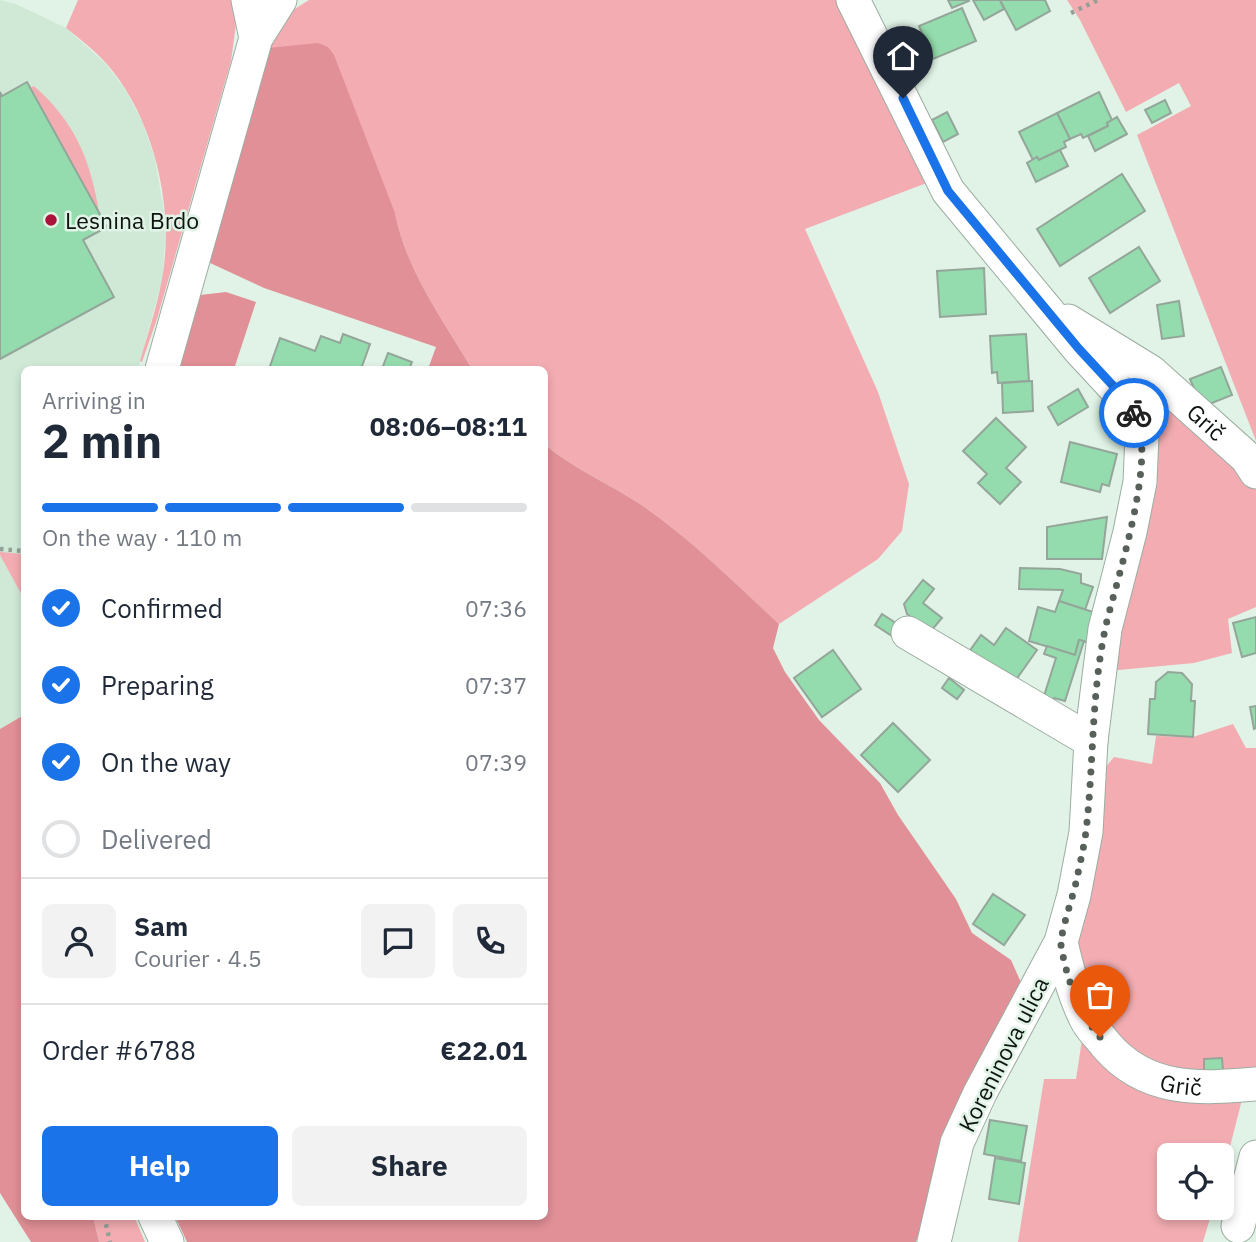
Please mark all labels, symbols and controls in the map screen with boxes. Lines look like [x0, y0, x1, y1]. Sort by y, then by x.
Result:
pin [873, 26, 933, 98]
icon: home [884, 37, 922, 75]
place label: Lesnina Brdo [65, 205, 199, 235]
marker: Lesnina Brdo [43, 212, 59, 228]
courier [1099, 378, 1169, 448]
text: Arriving in [42, 385, 146, 415]
icon: bike [1115, 394, 1153, 432]
street label: Grič [1181, 397, 1232, 447]
text: 08:06–08:11 [370, 409, 527, 443]
text: 2 min [42, 411, 162, 471]
text: On the way · 110 m [42, 522, 242, 552]
icon: check [42, 589, 80, 627]
text: Confirmed [101, 591, 223, 625]
text: 07:36 [465, 593, 527, 623]
icon: check [42, 666, 80, 704]
text: Preparing [101, 668, 214, 702]
text: 07:37 [465, 670, 527, 700]
icon: check [42, 743, 80, 781]
text: On the way [101, 745, 231, 779]
text: 07:39 [465, 747, 527, 777]
text: Delivered [101, 822, 212, 856]
button: person [42, 904, 116, 978]
button: chat [361, 904, 435, 978]
button: phone [453, 904, 527, 978]
text: Sam [134, 909, 188, 943]
text: Courier · 4.5 [134, 943, 262, 973]
pin [1070, 965, 1130, 1037]
street label: Koreninova ulica [951, 971, 1055, 1137]
icon: bag [1081, 976, 1119, 1014]
text: Order #6788 [42, 1033, 196, 1067]
text: €22.01 [440, 1033, 527, 1067]
street label: Grič [1157, 1066, 1203, 1102]
button: Help [42, 1126, 278, 1206]
button: Share [292, 1126, 527, 1206]
map controls [1157, 1143, 1234, 1220]
button: locate [1157, 1143, 1234, 1220]

